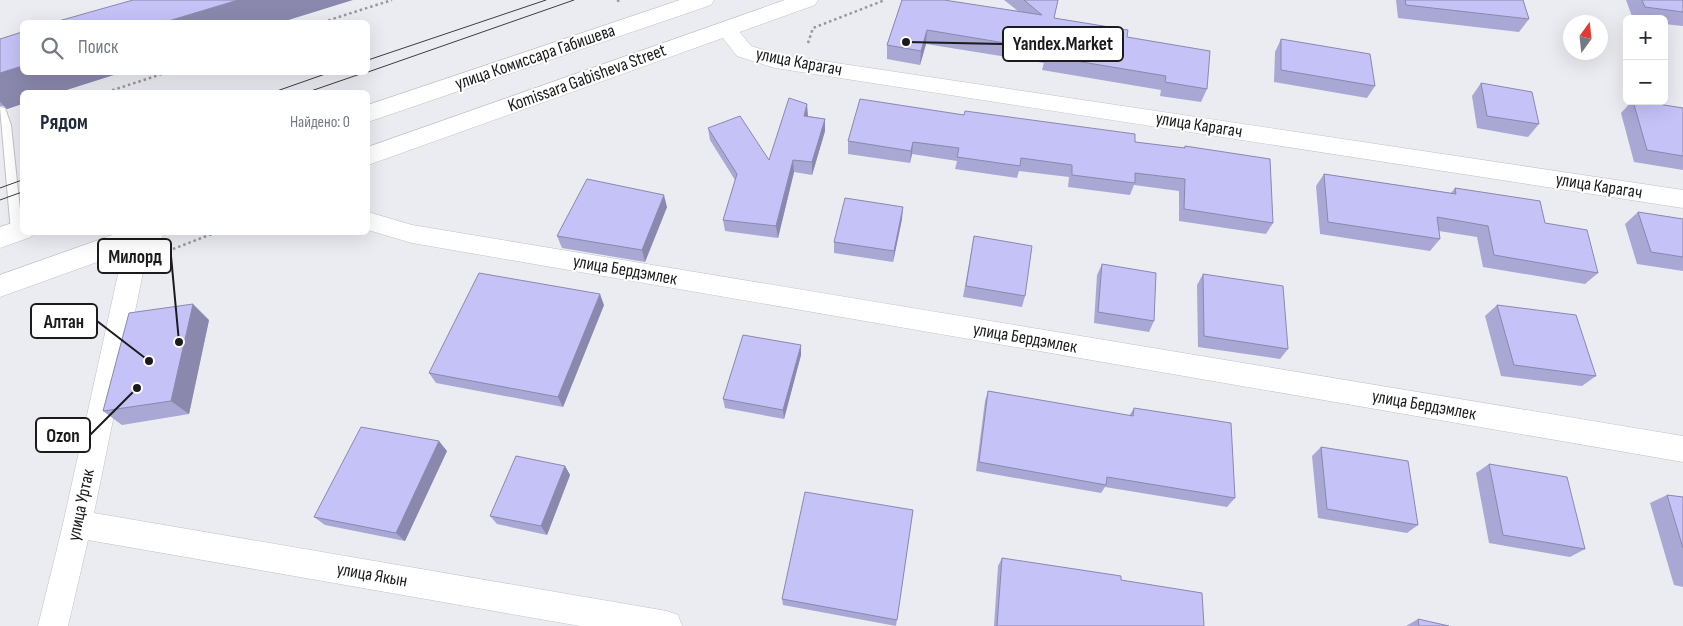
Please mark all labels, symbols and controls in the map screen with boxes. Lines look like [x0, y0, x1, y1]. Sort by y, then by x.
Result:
north arrow [1563, 15, 1608, 60]
map controls [1623, 15, 1668, 105]
button: + [1623, 15, 1668, 60]
search box [20, 20, 370, 75]
street label: улица Комиссара Габишева [452, 20, 618, 94]
callout: Yandex.Market [1003, 27, 1123, 61]
text: Yandex.Market [1013, 33, 1113, 56]
icon: search [38, 34, 66, 62]
text: Поиск [78, 36, 118, 59]
street label: Komissara Gabisheva Street [505, 39, 669, 116]
street label: улица Карагач [754, 43, 844, 81]
button: − [1623, 60, 1668, 105]
street label: улица Карагач [1154, 108, 1244, 142]
text: Рядом [40, 110, 88, 135]
text: Найдено: 0 [290, 113, 350, 132]
street label: улица Карагач [1554, 169, 1644, 203]
callout: Милорд [98, 239, 171, 273]
text: Милорд [108, 246, 162, 269]
street label: улица Бердэмлек [571, 251, 679, 290]
callout: Алтан [31, 304, 97, 338]
text: Алтан [43, 311, 84, 334]
street label: улица Бердэмлек [971, 319, 1079, 358]
street label: улица Бердэмлек [1370, 386, 1478, 425]
callout: Ozon [36, 418, 90, 452]
text: Ozon [46, 425, 80, 448]
street label: улица Уртак [63, 467, 99, 543]
street label: улица Якын [335, 558, 409, 592]

